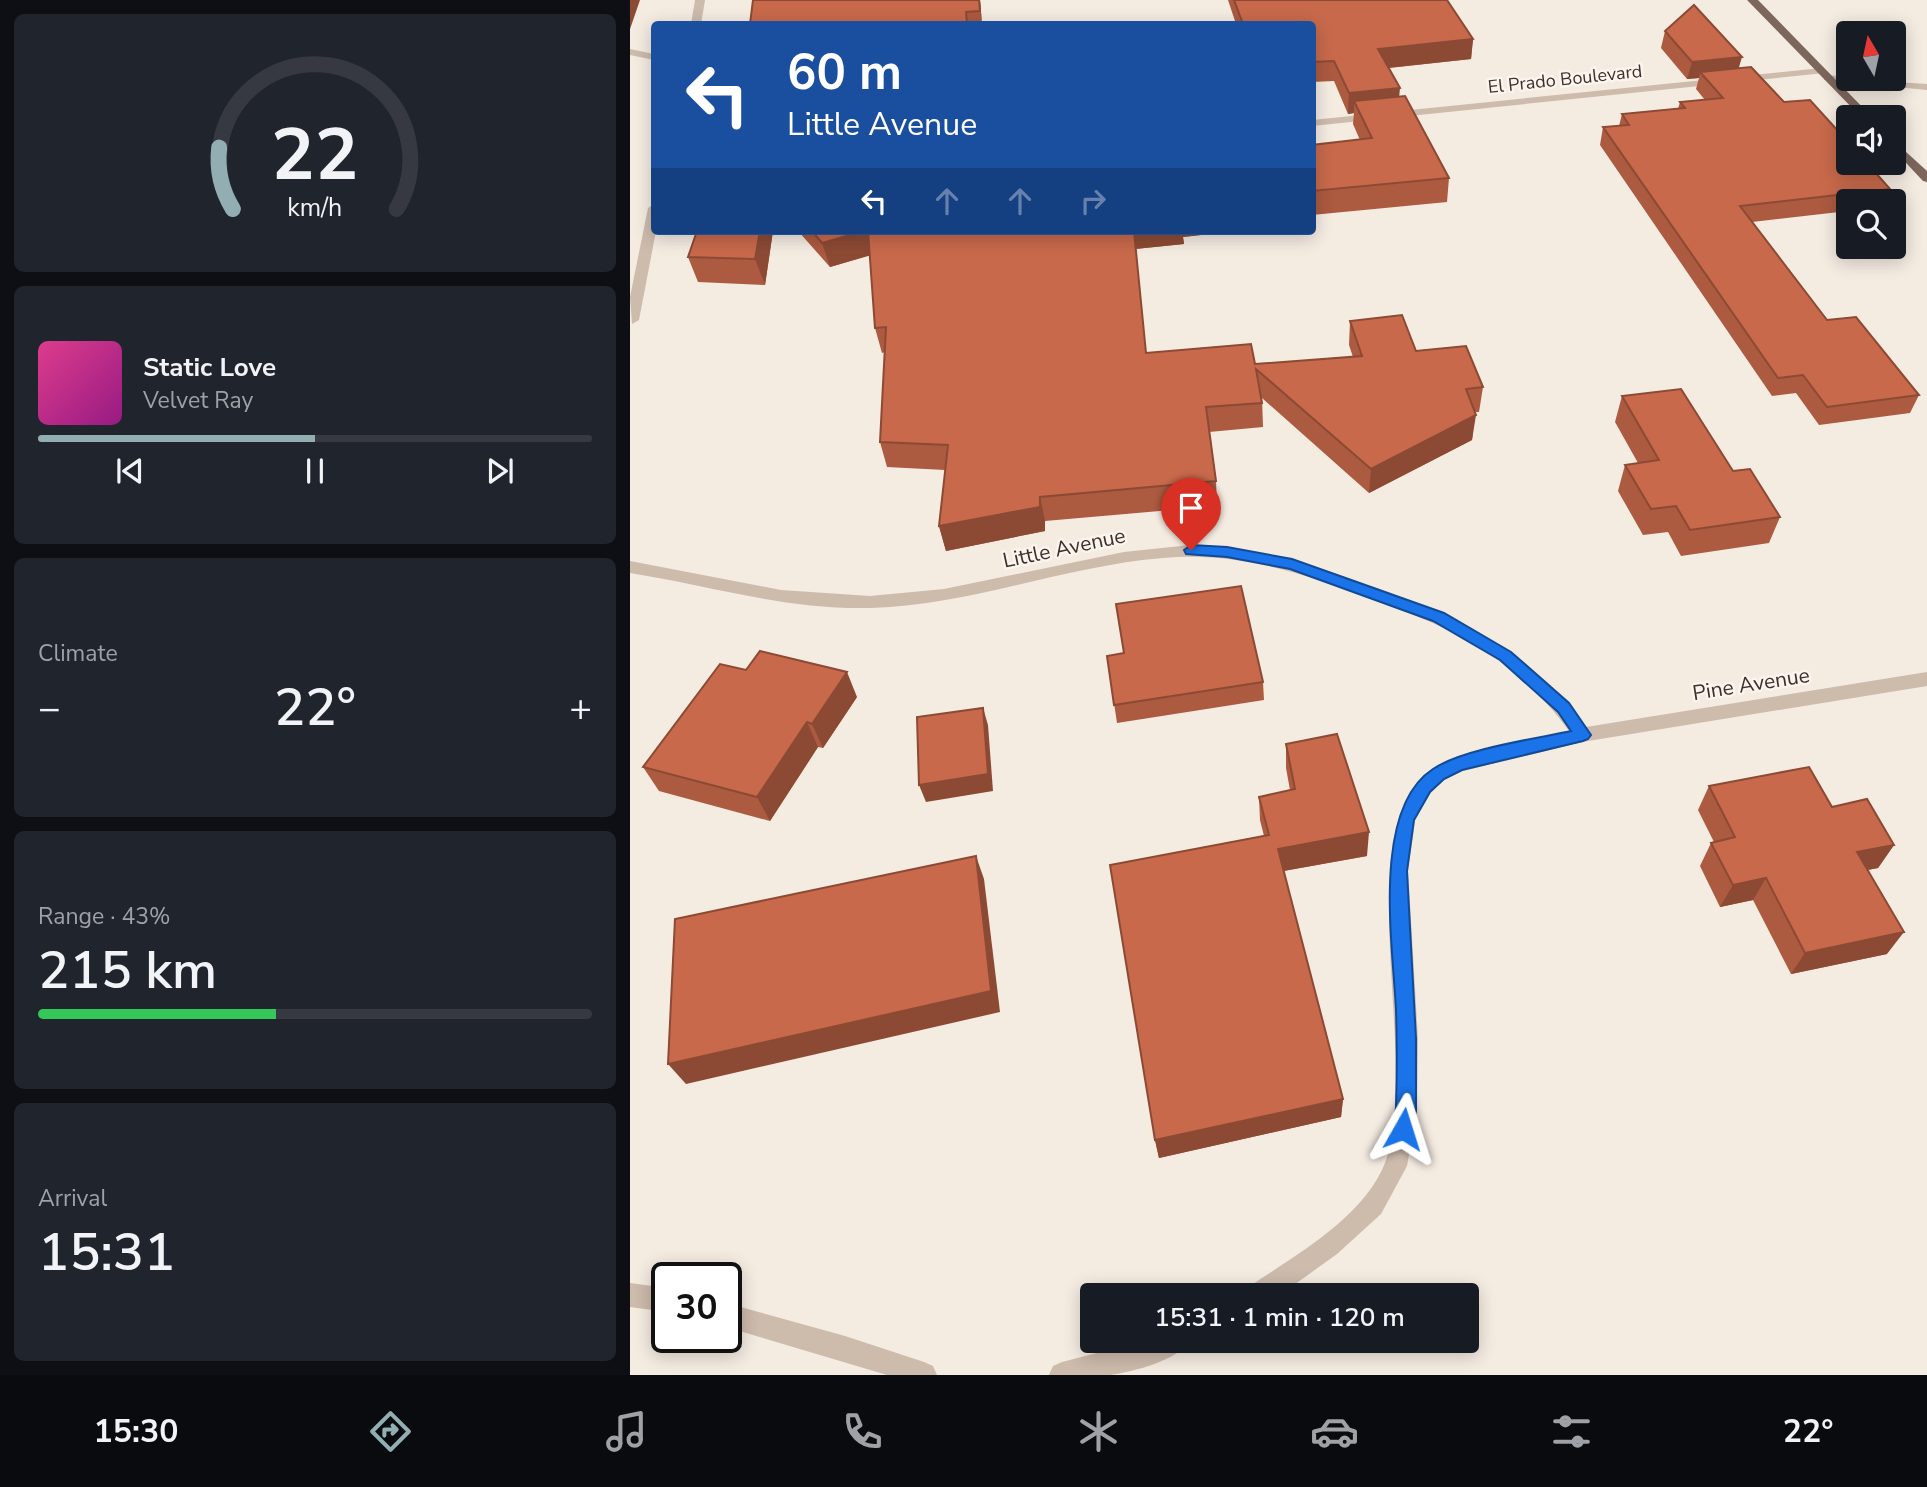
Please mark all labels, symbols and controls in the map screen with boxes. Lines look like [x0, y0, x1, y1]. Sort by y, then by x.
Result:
north arrow [1836, 21, 1906, 91]
map controls [1836, 21, 1906, 259]
text: 60 m [787, 39, 902, 106]
icon: left [672, 49, 763, 140]
street label: El Prado Boulevard [1487, 59, 1643, 99]
text: Little Avenue [787, 103, 977, 146]
text: 22 [271, 105, 359, 205]
button: sound [1836, 105, 1906, 175]
icon: left [855, 182, 893, 220]
icon: ahead [928, 182, 966, 220]
icon: ahead [1001, 182, 1039, 220]
icon: right [1074, 182, 1112, 220]
button: search [1836, 189, 1906, 259]
text: km/h [287, 191, 343, 225]
text: Static Love [143, 350, 276, 385]
text: Velvet Ray [143, 385, 253, 416]
icon: previous [111, 452, 149, 490]
icon: pause [296, 452, 334, 490]
icon: next [481, 452, 519, 490]
pin [1161, 478, 1221, 550]
icon: arrive [1172, 489, 1210, 527]
street label: Little Avenue [1000, 521, 1128, 575]
text: Climate [38, 638, 118, 669]
street label: Pine Avenue [1690, 661, 1812, 707]
text: 22° [274, 672, 356, 743]
text: − [38, 683, 61, 734]
text: + [569, 683, 592, 734]
text: Range · 43% [38, 901, 170, 932]
text: 215 km [38, 935, 217, 1006]
position arrow [1366, 1092, 1440, 1166]
text: Arrival [38, 1183, 107, 1214]
text: 15:31 [38, 1217, 175, 1288]
speed limit sign: 30 [651, 1262, 742, 1353]
text: 15:31 · 1 min · 120 m [1154, 1300, 1405, 1335]
icon: directions [366, 1407, 415, 1456]
icon: music [602, 1407, 651, 1456]
icon: phone [838, 1407, 887, 1456]
icon: climate [1074, 1407, 1123, 1456]
icon: car [1310, 1407, 1359, 1456]
icon: filters [1547, 1407, 1596, 1456]
text: 15:30 [94, 1410, 178, 1453]
text: 22° [1783, 1410, 1833, 1453]

